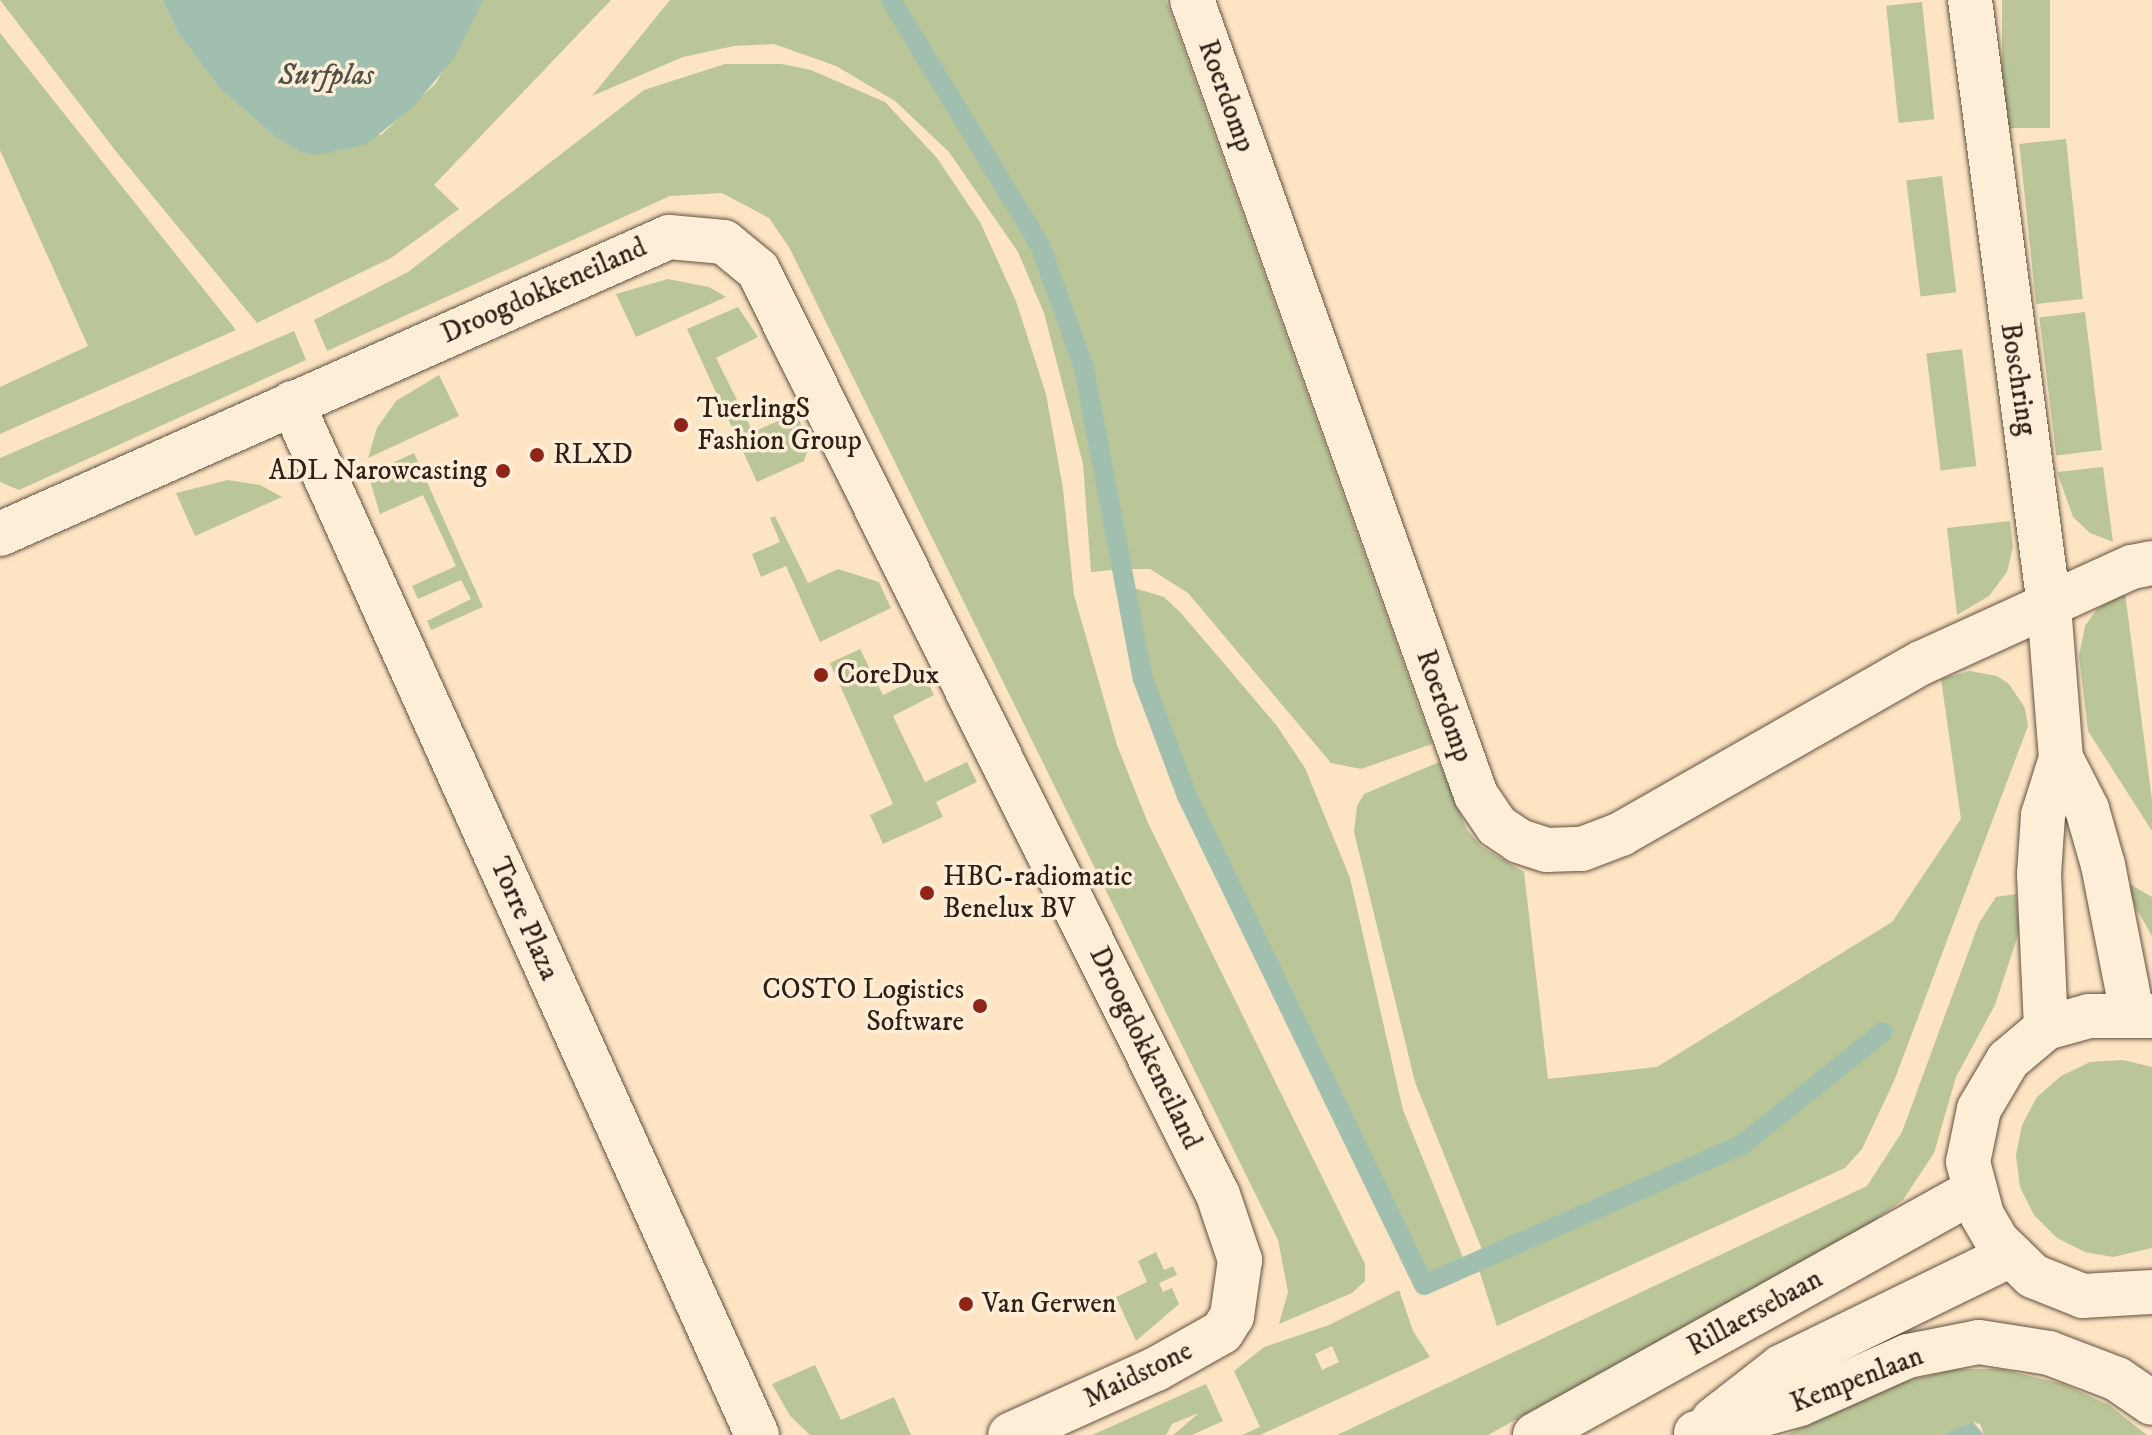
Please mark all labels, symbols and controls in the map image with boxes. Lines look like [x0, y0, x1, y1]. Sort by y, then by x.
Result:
street label: Roerdomp [1190, 35, 1262, 157]
water label: Surfplas [278, 58, 374, 94]
street label: Droogdokkeneiland [436, 231, 652, 351]
street label: Boschring [1993, 320, 2043, 438]
place label: TuerlingS Fashion Group [697, 392, 862, 458]
marker: TuerlingS Fashion Group [672, 416, 690, 434]
place label: RLXD [553, 438, 633, 472]
marker: RLXD [528, 446, 546, 464]
place label: ADL Narowcasting [269, 454, 487, 488]
marker: ADL Narowcasting [494, 462, 512, 480]
street label: Roerdomp [1408, 645, 1480, 767]
place label: CoreDux [837, 658, 939, 692]
marker: CoreDux [812, 666, 830, 684]
street label: Torre Plaza [482, 852, 566, 986]
place label: HBC-radiomatic Benelux BV [943, 860, 1133, 926]
marker: HBC-radiomatic Benelux BV [918, 884, 936, 902]
street label: Droogdokkeneiland [1081, 941, 1209, 1155]
place label: COSTO Logistics Software [762, 973, 964, 1039]
marker: COSTO Logistics Software [971, 997, 989, 1015]
street label: Rillaersebaan [1682, 1262, 1828, 1364]
place label: Van Gerwen [982, 1287, 1116, 1321]
marker: Van Gerwen [957, 1295, 975, 1313]
street label: Maidstone [1078, 1334, 1198, 1416]
street label: Kempenlaan [1786, 1339, 1928, 1421]

